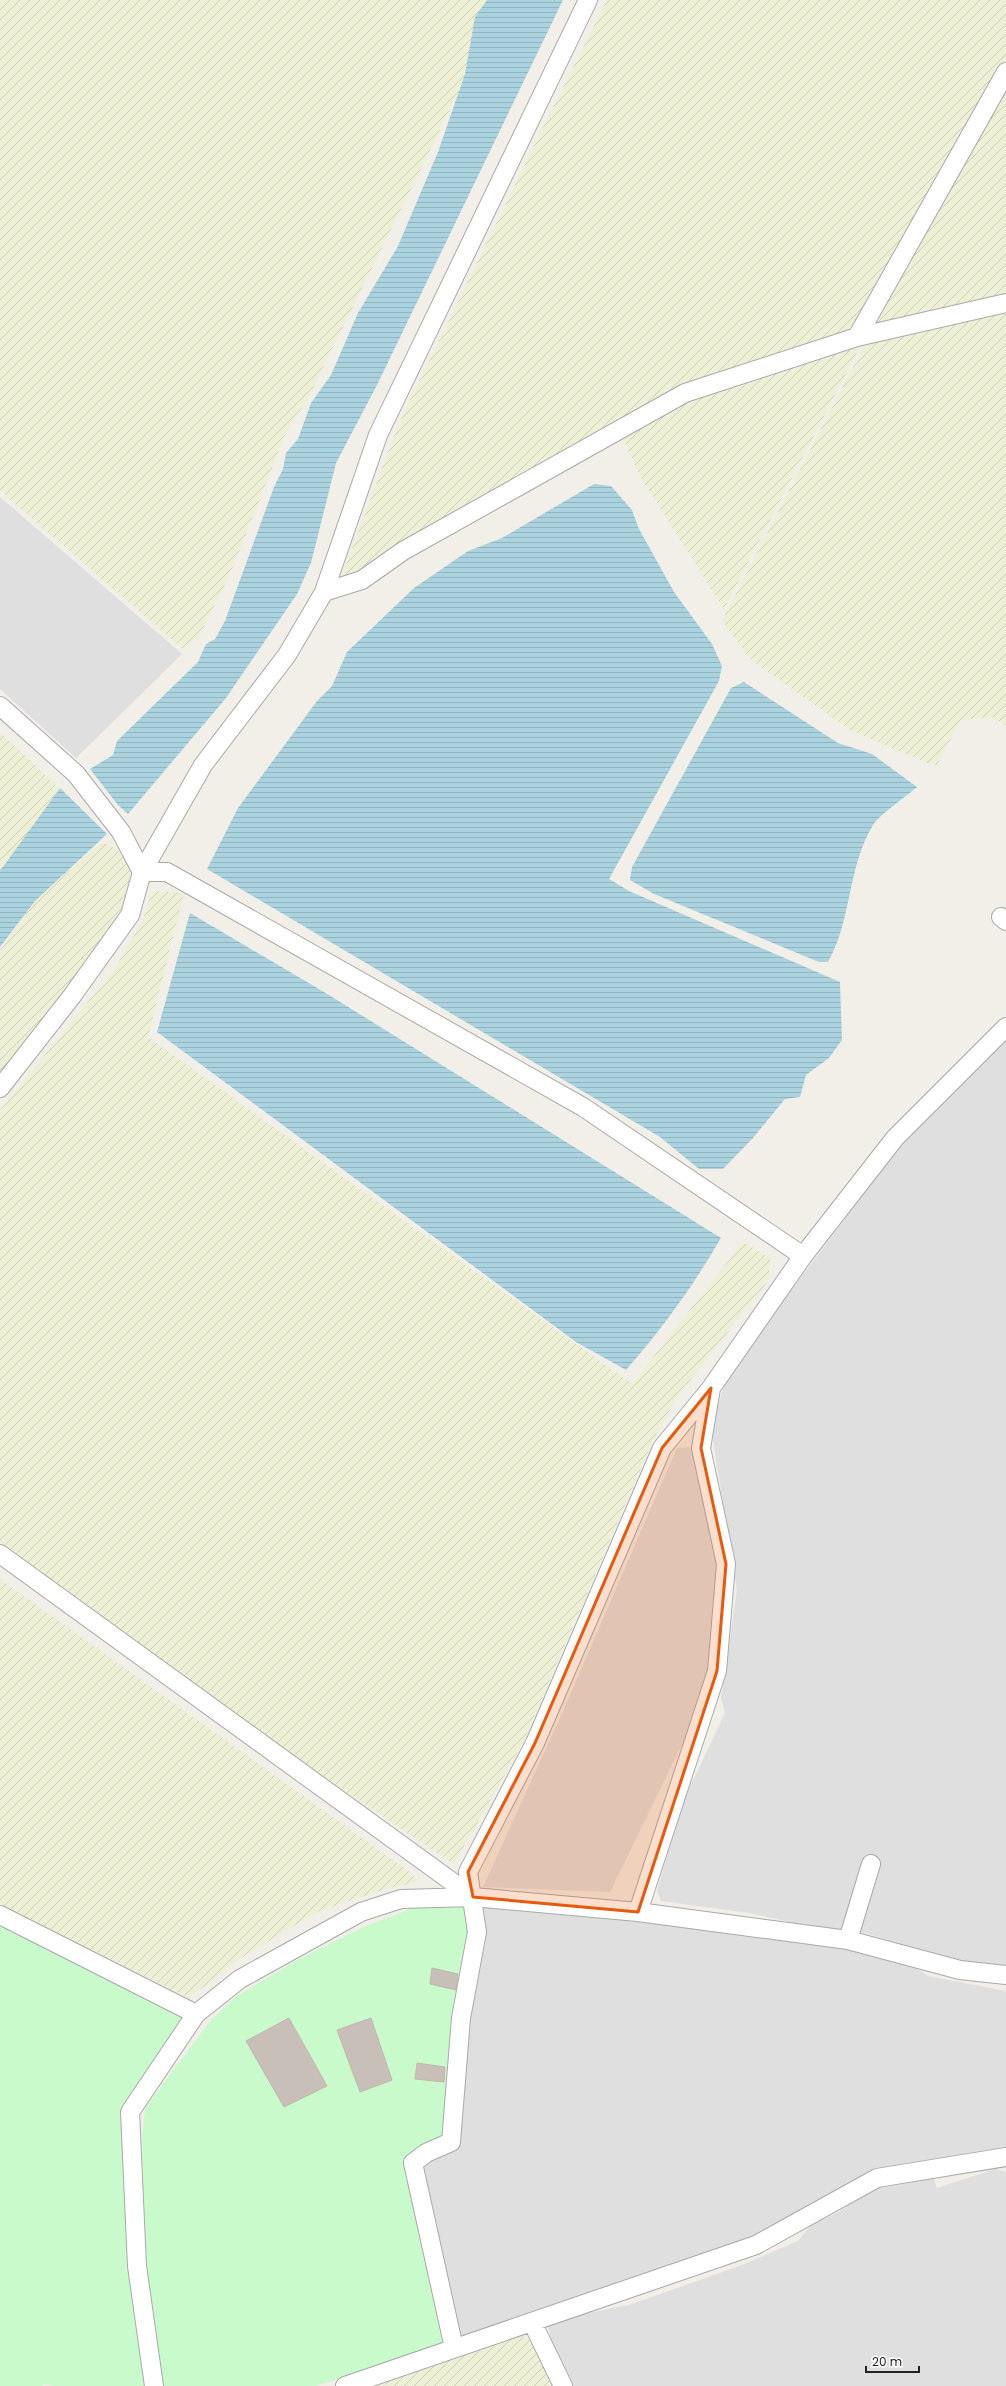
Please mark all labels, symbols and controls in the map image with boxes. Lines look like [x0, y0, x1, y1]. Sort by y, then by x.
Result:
scale bar [866, 2348, 919, 2374]
text: 20 m [872, 2353, 902, 2370]

